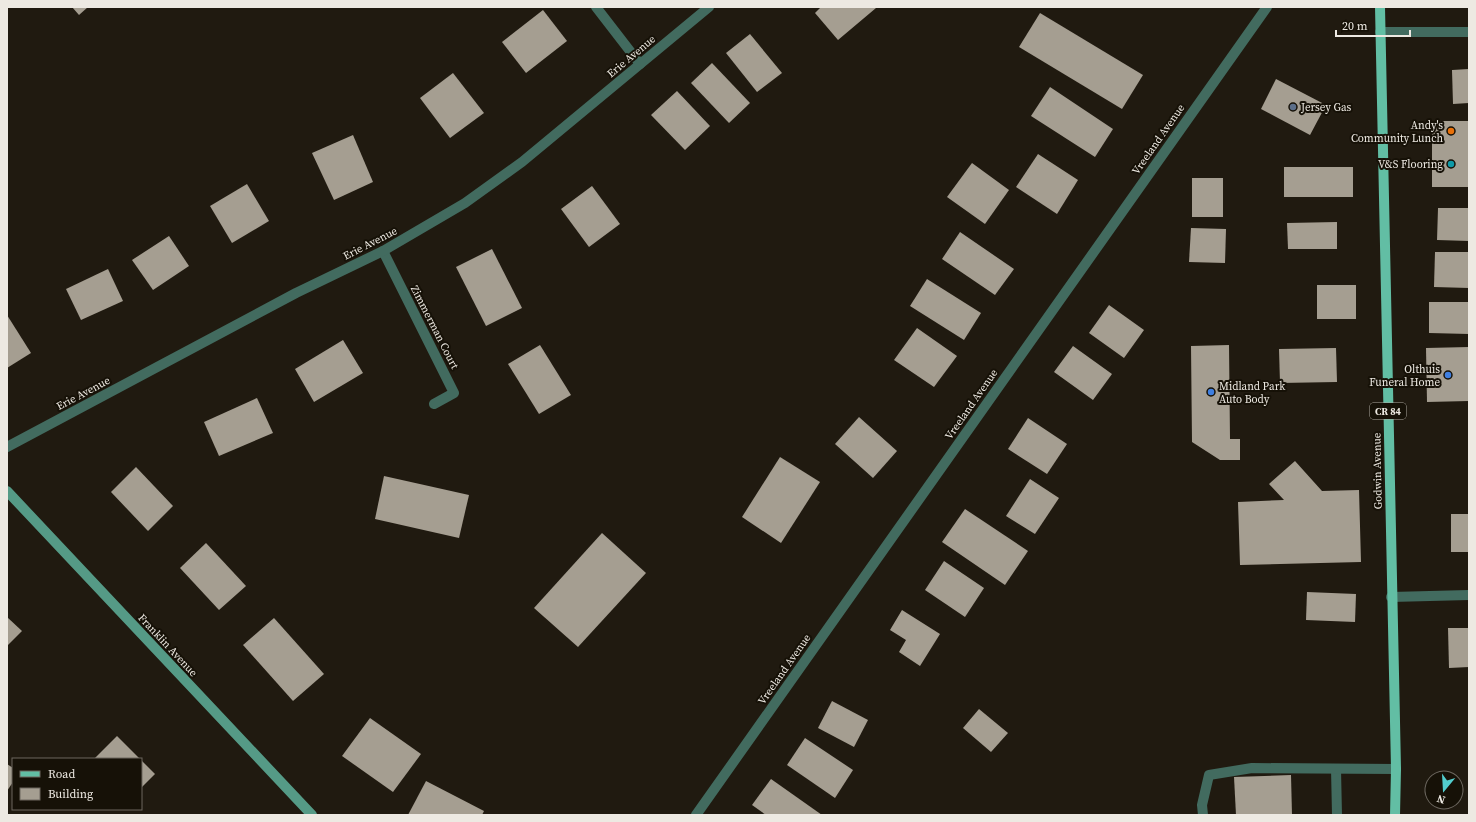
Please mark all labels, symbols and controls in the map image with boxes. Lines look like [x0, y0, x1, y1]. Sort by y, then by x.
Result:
scale bar [1336, 12, 1410, 38]
text: 20 m [1342, 18, 1368, 34]
street label: Erie Avenue [604, 31, 659, 81]
place label: Jersey Gas [1300, 100, 1352, 115]
street label: Vreeland Avenue [1129, 101, 1188, 177]
marker: Jersey Gas [1288, 102, 1298, 112]
place label: Andy's Community Lunch [1351, 118, 1443, 146]
marker: Andy's Community Lunch [1446, 126, 1456, 136]
place label: V&S Flooring [1378, 157, 1443, 172]
marker: V&S Flooring [1446, 159, 1456, 169]
street label: Erie Avenue [341, 223, 400, 263]
street label: Zimmerman Court [407, 283, 462, 372]
place label: Olthuis Funeral Home [1369, 362, 1440, 390]
street label: Vreeland Avenue [942, 366, 1001, 442]
marker: Olthuis Funeral Home [1443, 370, 1453, 380]
street label: Erie Avenue [54, 373, 113, 414]
place label: Midland Park Auto Body [1219, 379, 1286, 407]
marker: Midland Park Auto Body [1206, 387, 1216, 397]
road number: CR 84 [1370, 403, 1406, 419]
street label: Godwin Avenue [1369, 432, 1386, 509]
street label: Franklin Avenue [135, 611, 201, 680]
street label: Vreeland Avenue [755, 631, 814, 707]
legend [12, 758, 142, 810]
text: Road [48, 766, 75, 782]
north arrow [1424, 770, 1464, 810]
text: Building [48, 786, 93, 802]
text: N [1435, 791, 1447, 807]

